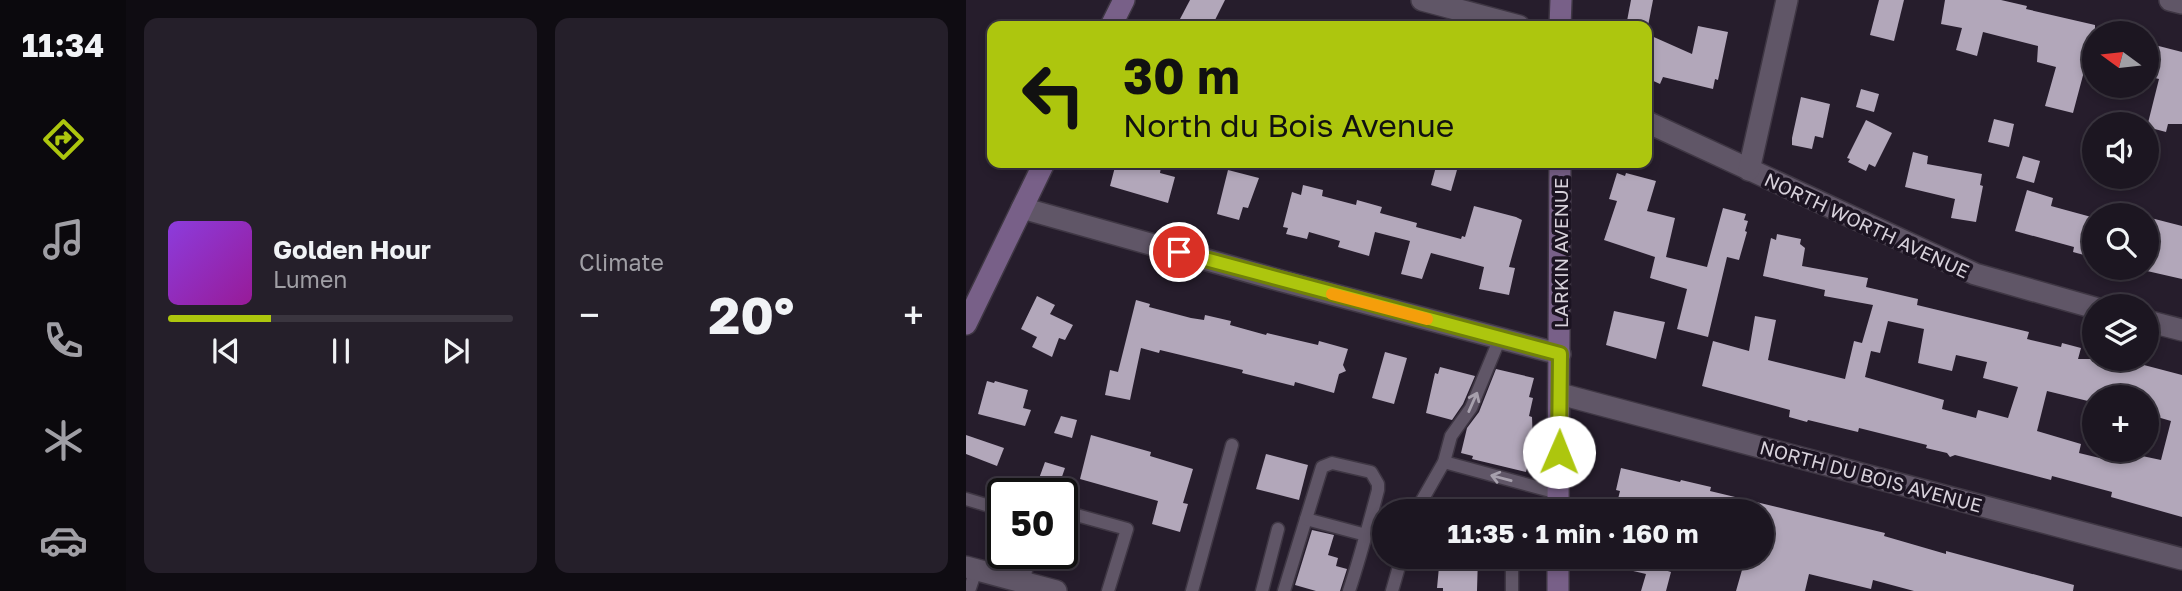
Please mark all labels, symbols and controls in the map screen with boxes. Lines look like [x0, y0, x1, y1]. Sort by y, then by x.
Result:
north arrow [2082, 21, 2160, 98]
map controls [2082, 21, 2159, 462]
text: 11:34 [22, 26, 104, 64]
text: 30 m [1123, 46, 1240, 105]
icon: left [1008, 49, 1099, 140]
text: North du Bois Avenue [1123, 106, 1454, 144]
button: sound [2082, 112, 2159, 189]
icon: directions [39, 115, 88, 164]
street label: NORTH WORTH AVENUE [1761, 167, 1973, 283]
street label: LARKIN AVENUE [1549, 178, 1572, 328]
button: search [2082, 203, 2159, 280]
icon: music [39, 215, 88, 264]
pin [1149, 222, 1209, 282]
icon: arrive [1160, 233, 1198, 271]
text: Golden Hour [273, 234, 431, 265]
text: Climate [579, 248, 664, 276]
text: Lumen [273, 265, 347, 293]
text: 20° [709, 283, 794, 345]
text: − [579, 292, 600, 337]
text: + [903, 292, 924, 337]
button: layers [2082, 294, 2159, 371]
icon: phone [39, 316, 88, 365]
icon: previous [207, 332, 245, 370]
icon: pause [322, 332, 360, 370]
icon: next [437, 332, 475, 370]
button: + [2082, 385, 2159, 462]
one-way arrow [1467, 392, 1480, 413]
position arrow [1522, 415, 1596, 489]
icon: climate [39, 416, 88, 465]
street label: NORTH DU BOIS AVENUE [1757, 435, 1985, 517]
one-way arrow [1490, 471, 1513, 484]
speed limit sign: 50 [987, 478, 1078, 569]
icon: car [39, 516, 88, 565]
text: 11:35 · 1 min · 160 m [1447, 518, 1699, 549]

